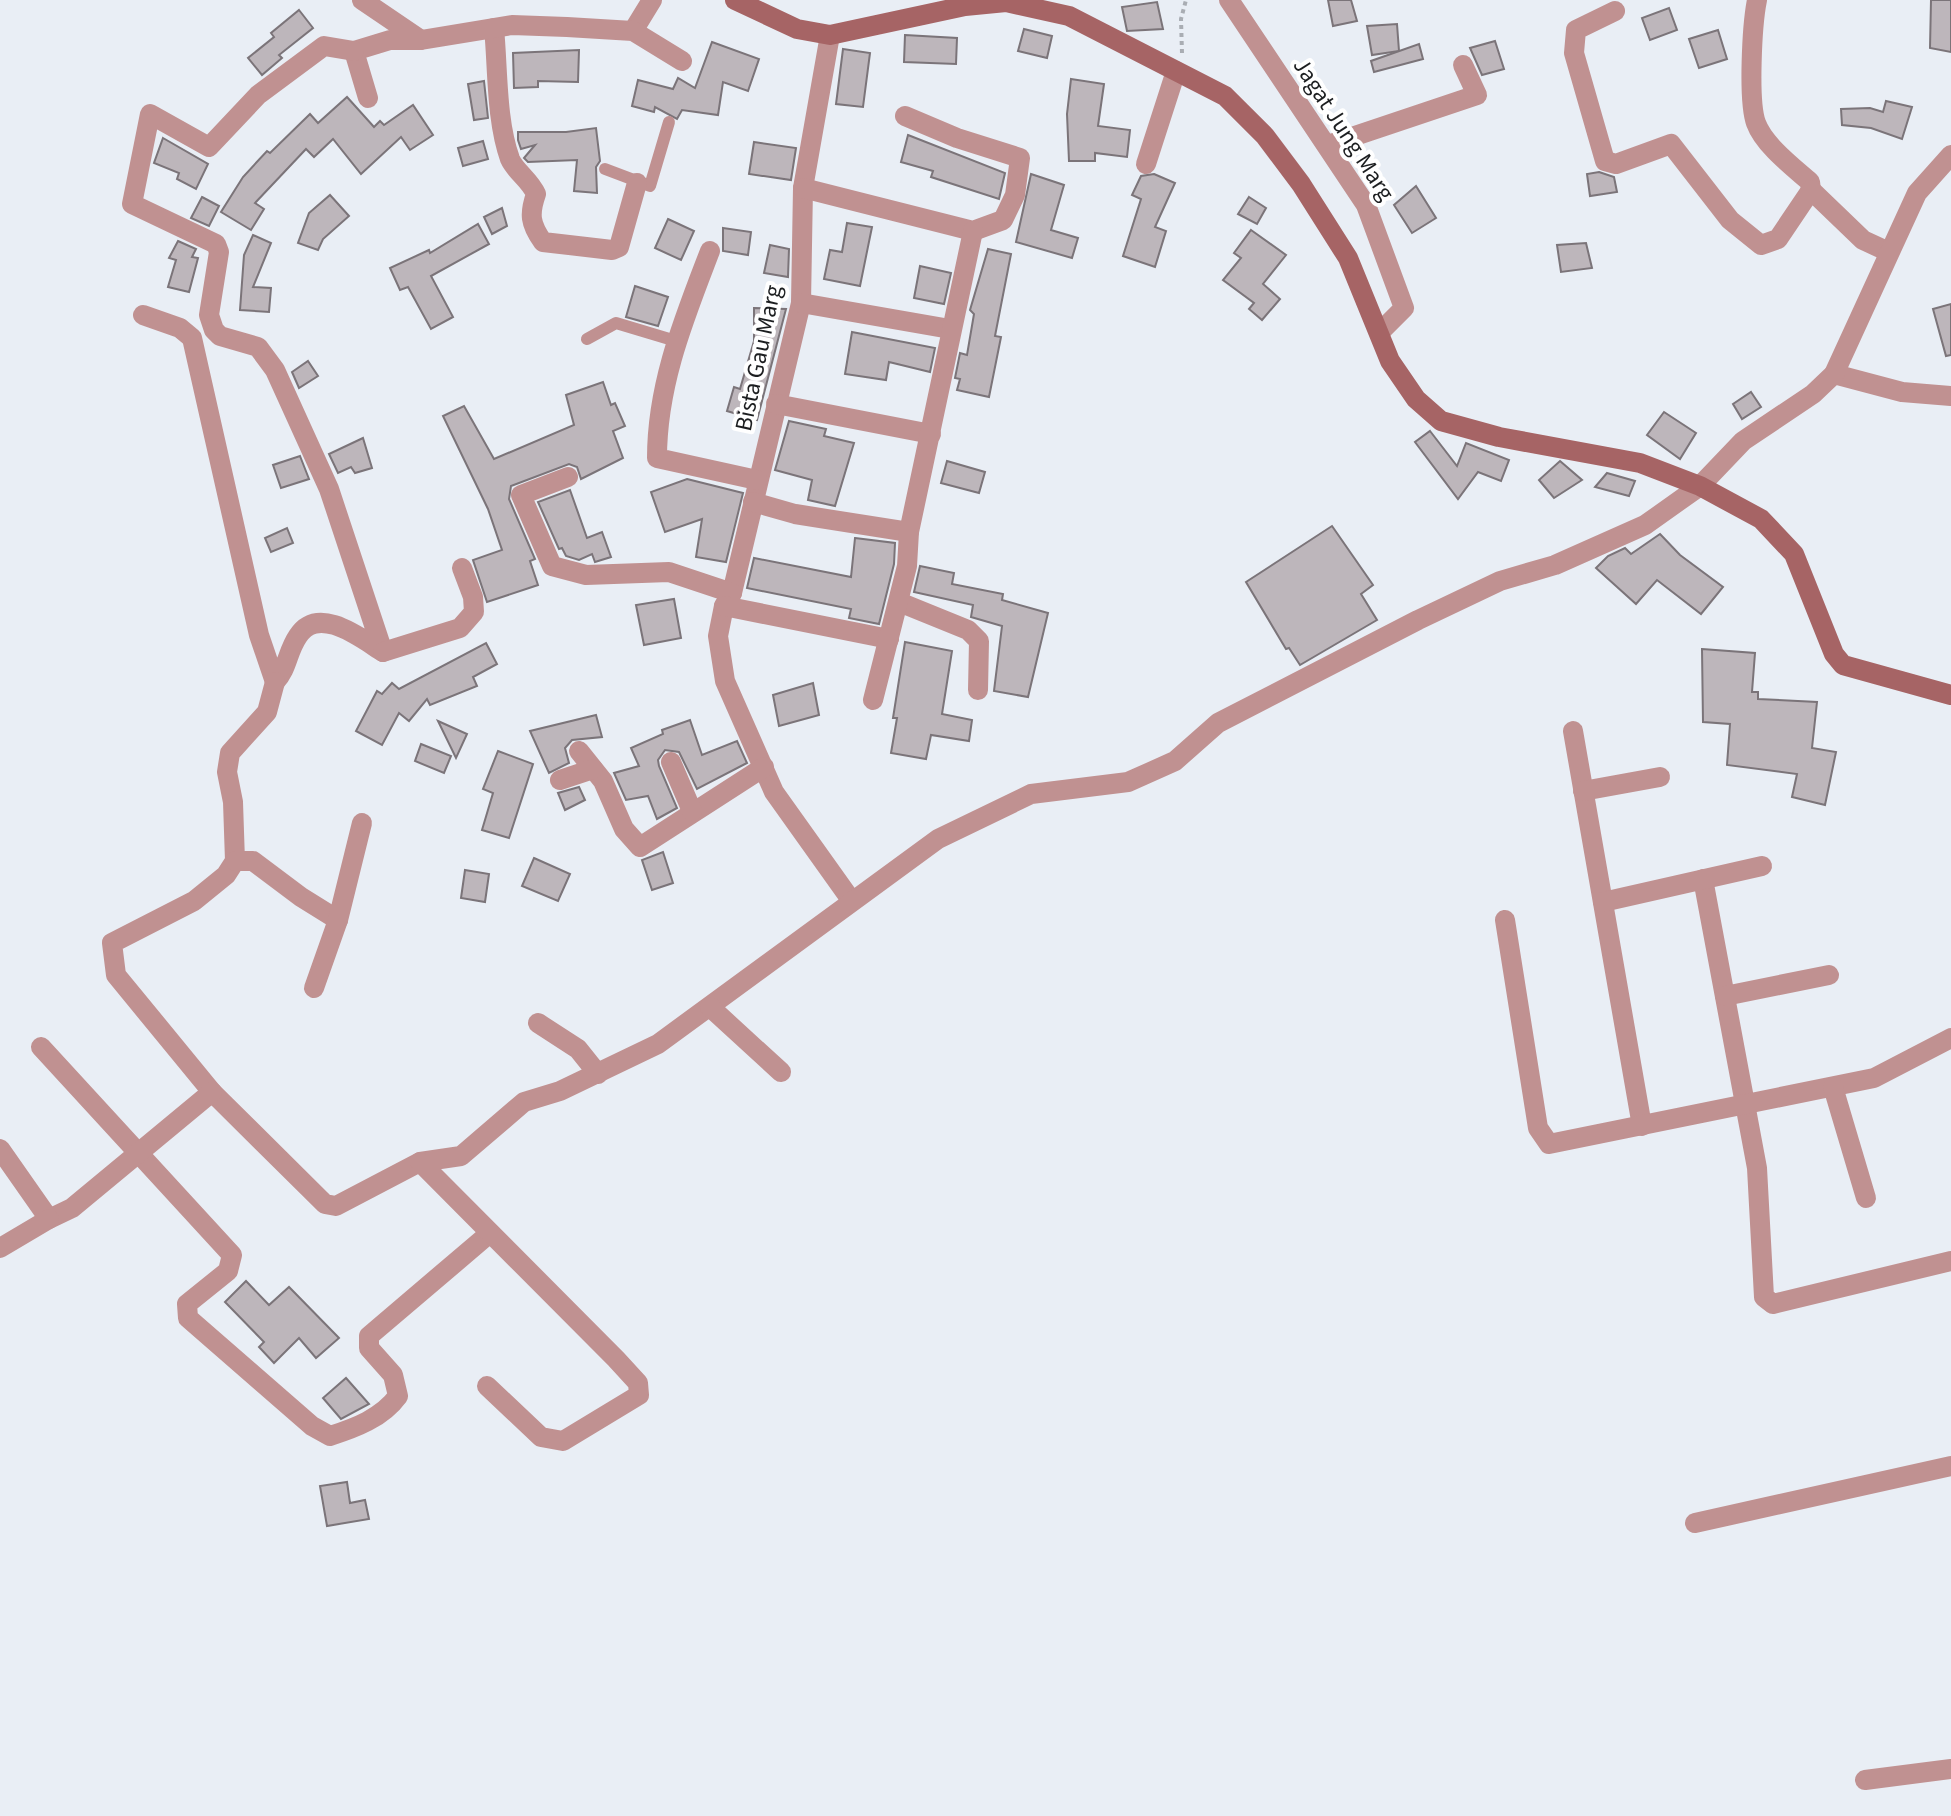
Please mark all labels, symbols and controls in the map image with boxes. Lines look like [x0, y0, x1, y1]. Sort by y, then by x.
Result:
street label: Jagat Jung Marg [1284, 51, 1403, 208]
street label: Bista Gau Marg [726, 282, 791, 434]

